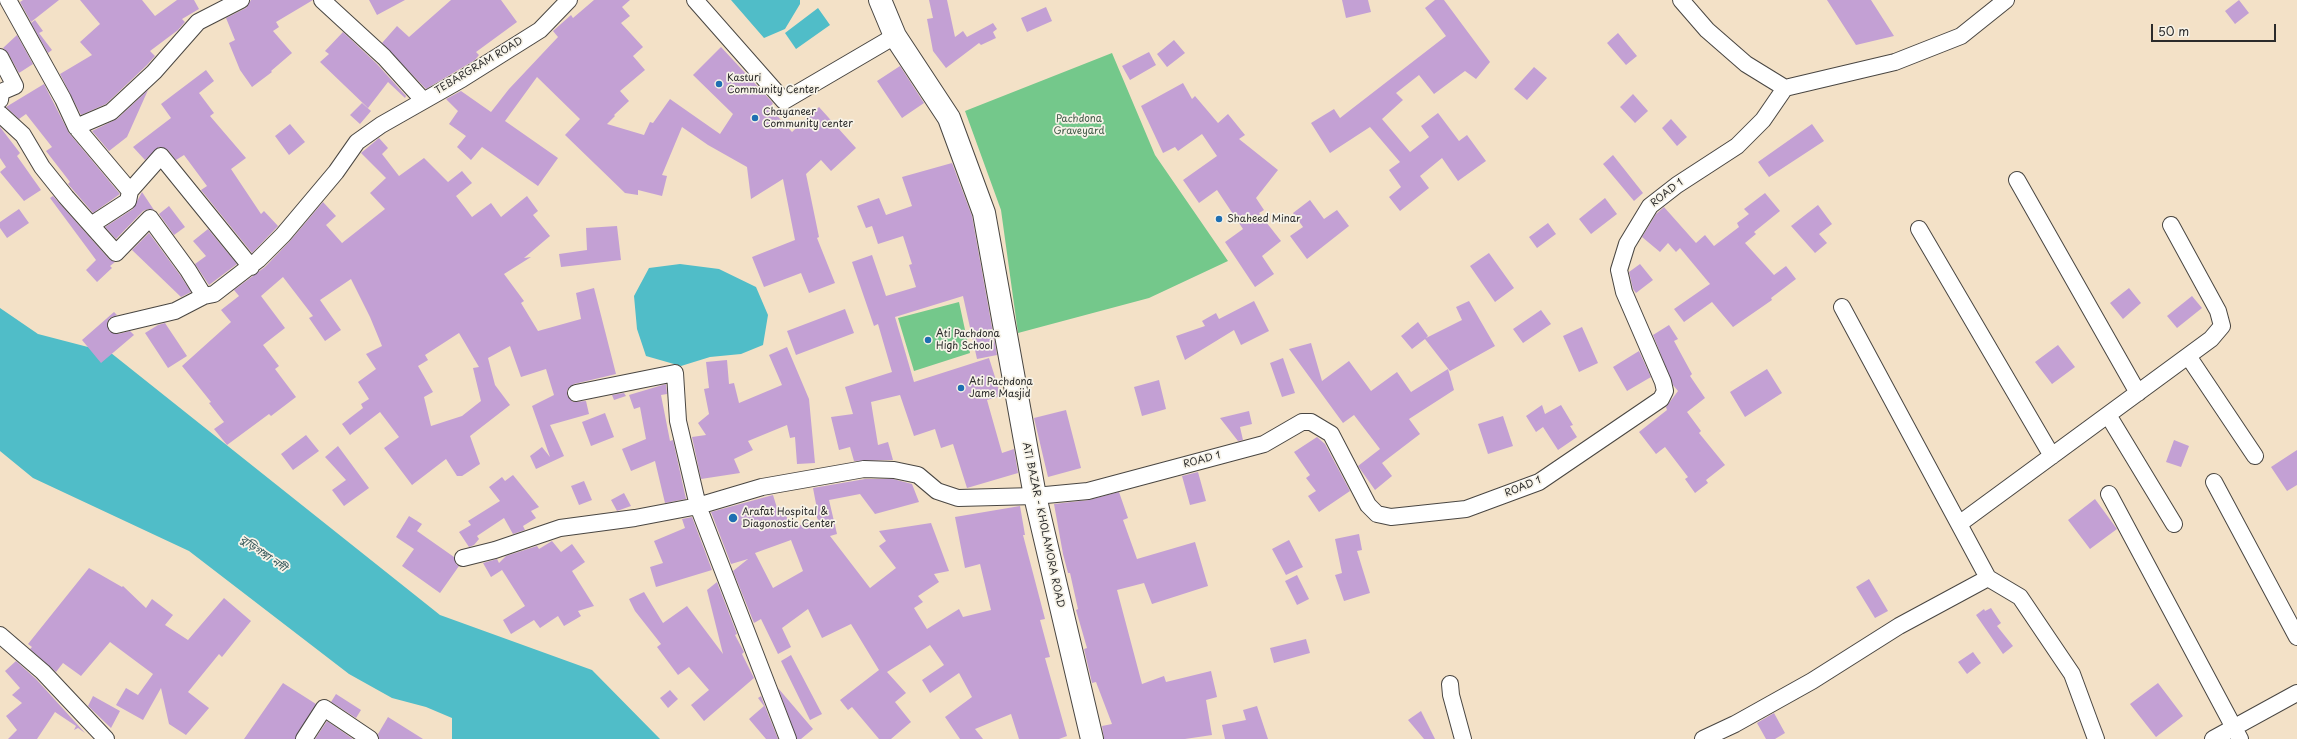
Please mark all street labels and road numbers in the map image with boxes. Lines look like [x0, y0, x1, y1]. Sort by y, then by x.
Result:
street label: TEBARGRAM ROAD [433, 35, 525, 97]
street label: ROAD 1 [1648, 177, 1686, 209]
street label: ATI BAZAR - KHOLAMORA ROAD [1020, 441, 1066, 609]
street label: ROAD 1 [1182, 449, 1222, 471]
street label: ROAD 1 [1503, 474, 1543, 500]

